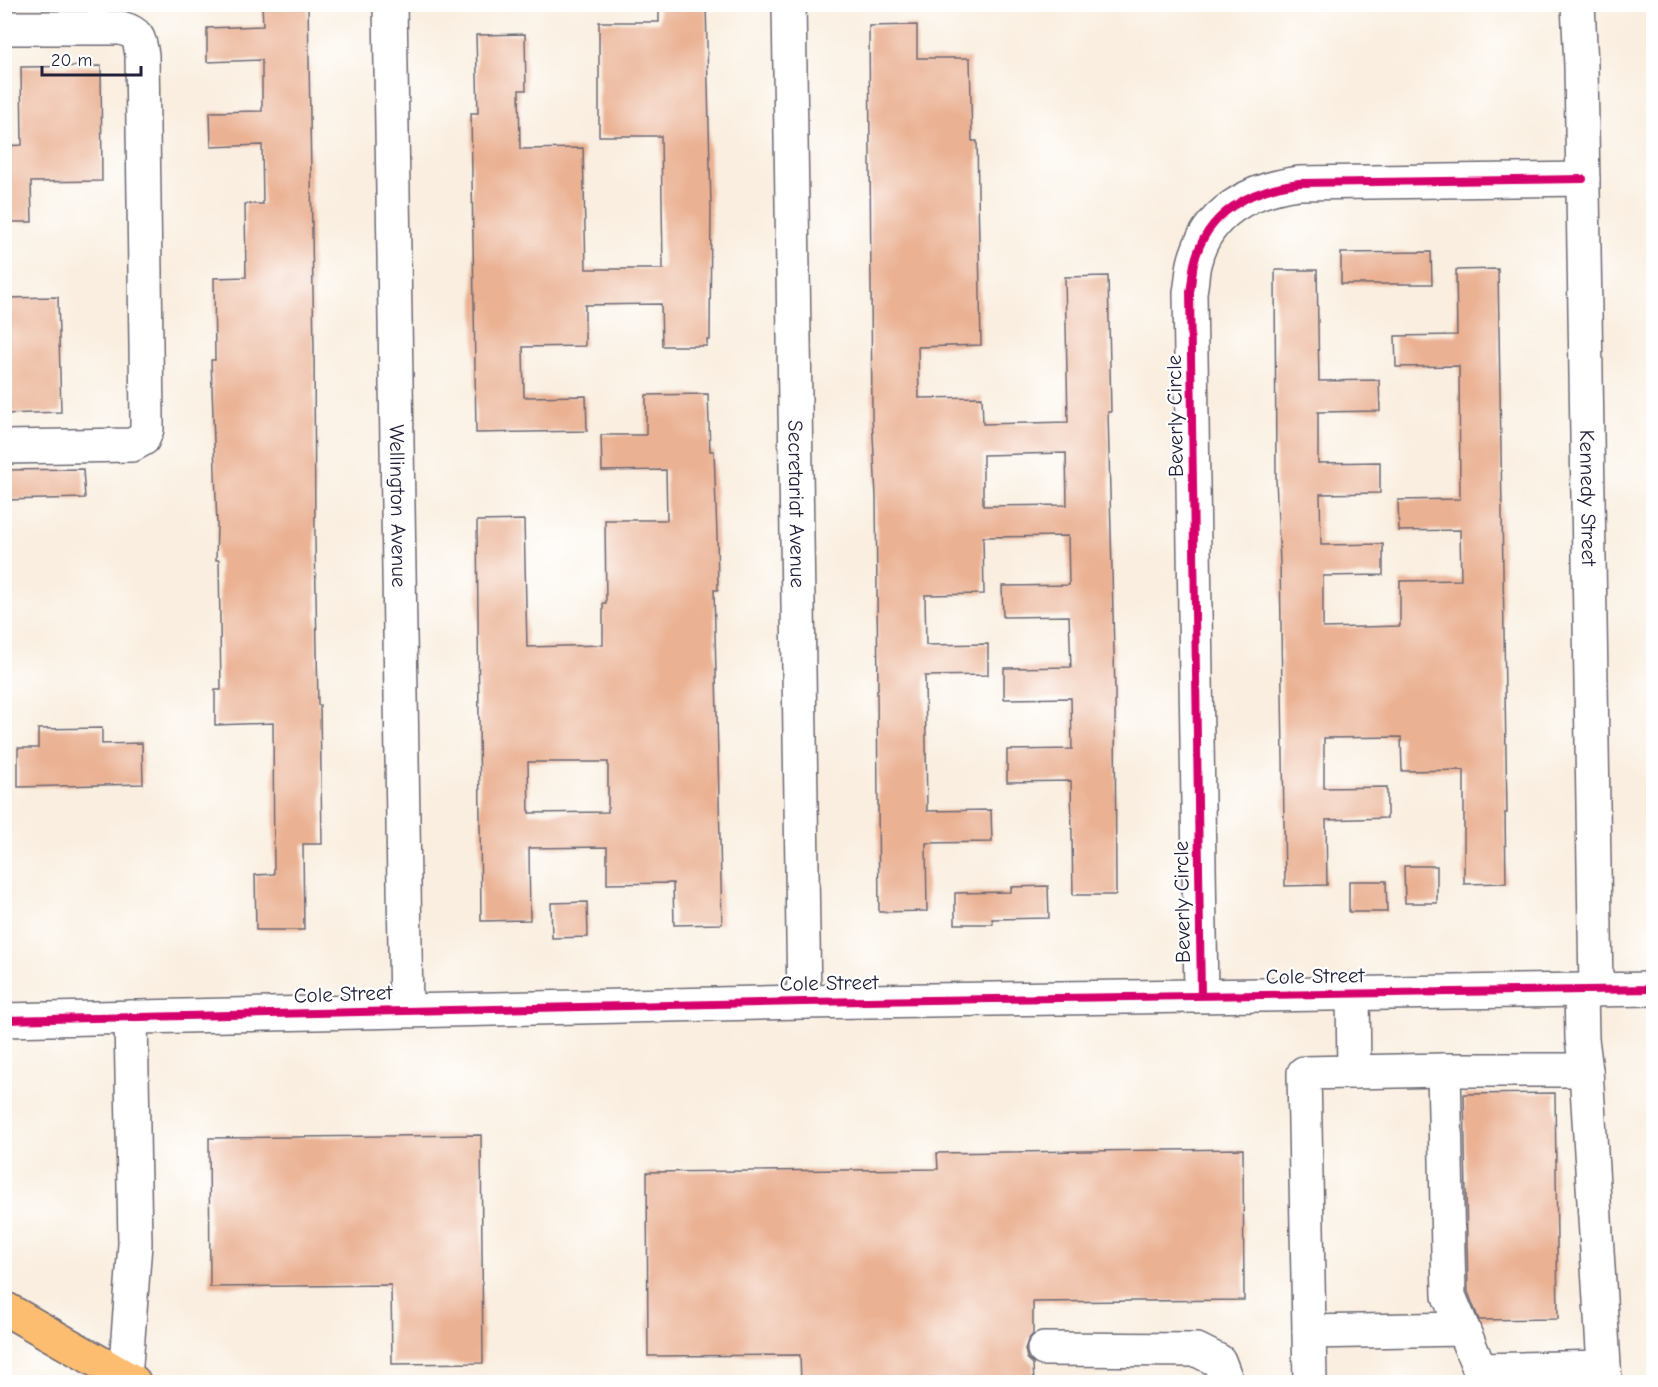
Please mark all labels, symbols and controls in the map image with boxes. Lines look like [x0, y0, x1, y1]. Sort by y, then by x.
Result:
scale bar [42, 39, 141, 77]
text: 20 m [51, 50, 92, 71]
street label: Beverly Circle [1162, 355, 1188, 477]
street label: Secretariat Avenue [783, 420, 810, 588]
street label: Wellington Avenue [385, 424, 411, 588]
street label: Kennedy Street [1575, 430, 1601, 567]
street label: Beverly Circle [1169, 841, 1195, 963]
street label: Cole Street [1265, 963, 1366, 989]
street label: Cole Street [779, 970, 880, 996]
street label: Cole Street [293, 980, 394, 1008]

